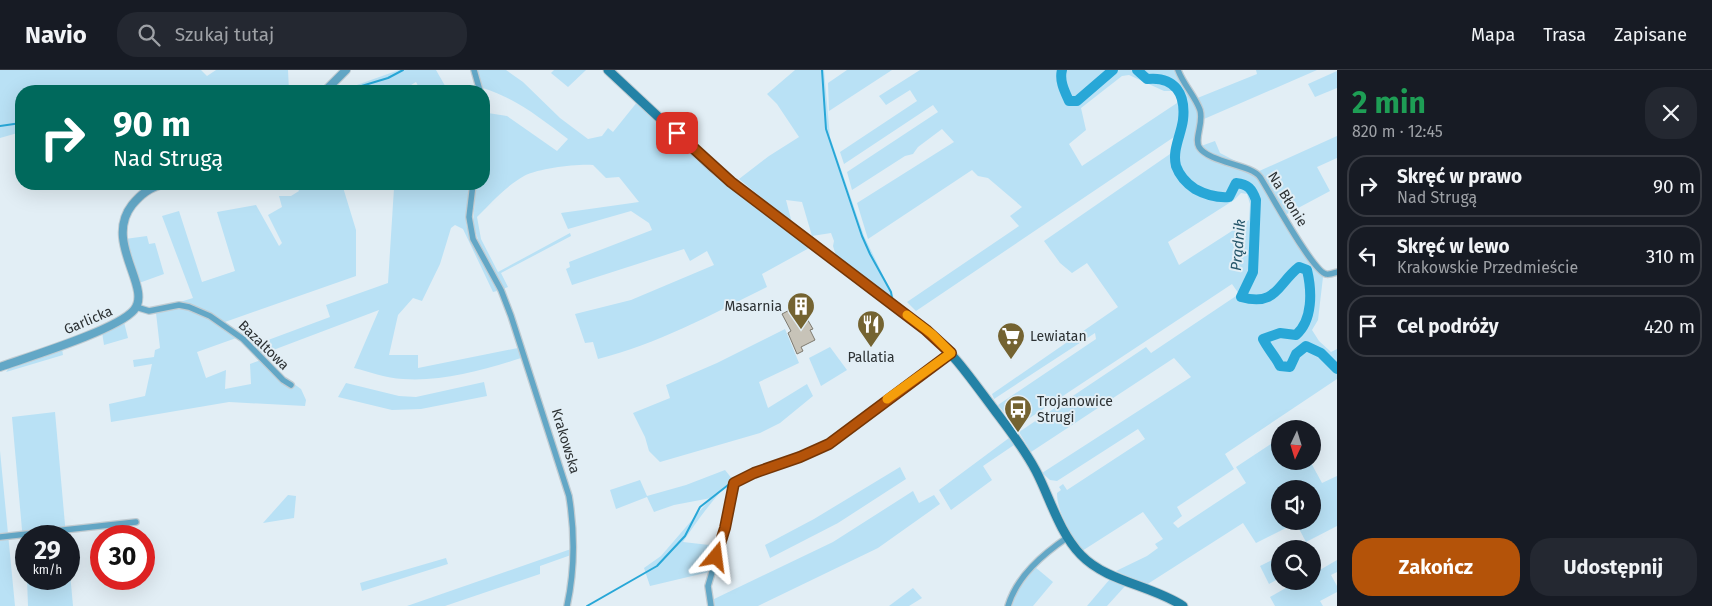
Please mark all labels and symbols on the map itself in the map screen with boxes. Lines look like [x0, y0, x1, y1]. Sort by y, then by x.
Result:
pin [656, 112, 698, 154]
street label: Na Błonie [1264, 169, 1311, 230]
water label: Prądnik [1227, 218, 1249, 272]
building icon: Masarnia [786, 291, 816, 330]
place label: Masarnia [724, 298, 782, 315]
street label: Garlicka [61, 303, 115, 338]
restaurant icon: Pallatia [856, 309, 886, 348]
street label: Bazaltowa [235, 317, 293, 374]
supermarket icon: Lewiatan [996, 321, 1026, 360]
place label: Lewiatan [1030, 328, 1087, 345]
place label: Pallatia [847, 349, 895, 366]
place label: Trojanowice Strugi [1037, 393, 1113, 426]
bus stop icon: Trojanowice Strugi [1003, 394, 1033, 433]
street label: Krakowska [548, 407, 583, 476]
north arrow [1271, 420, 1321, 470]
speed limit sign: 30 [90, 525, 155, 590]
position arrow [689, 530, 741, 582]

